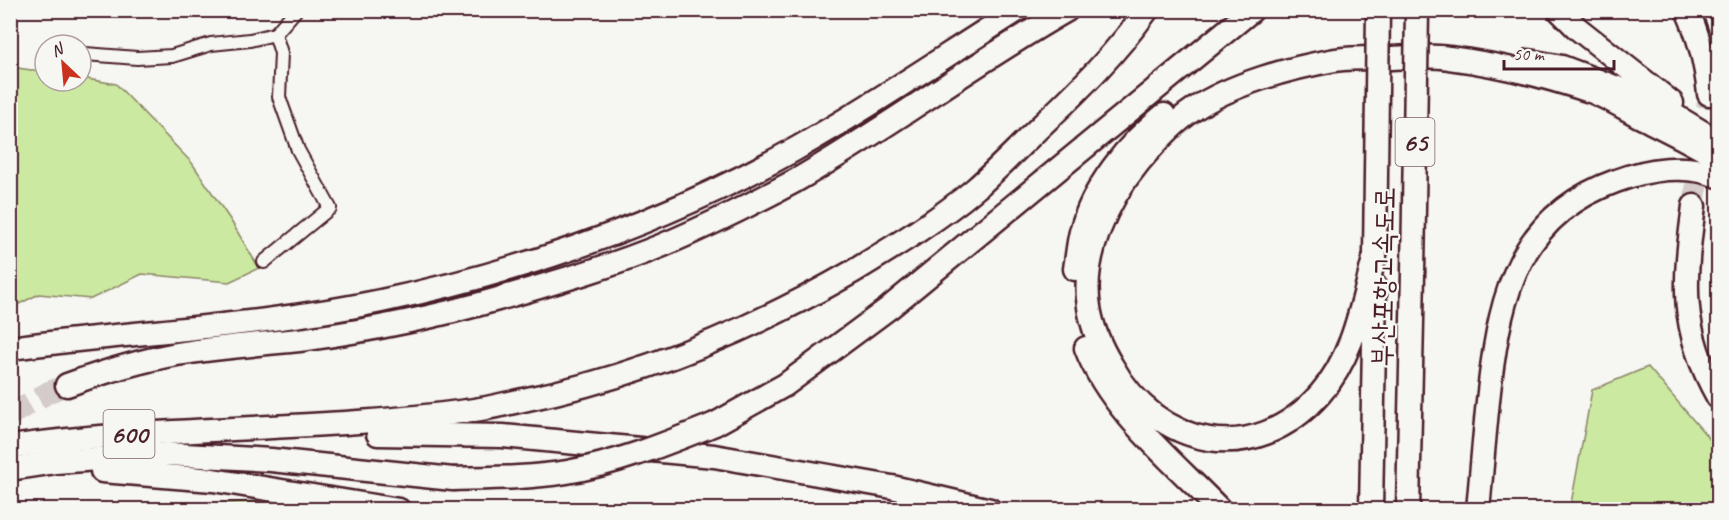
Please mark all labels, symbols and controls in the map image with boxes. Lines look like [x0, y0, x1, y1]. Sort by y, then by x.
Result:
north arrow [33, 33, 93, 93]
scale bar [1504, 33, 1614, 71]
text: N [48, 38, 68, 62]
text: 50 m [1513, 43, 1546, 65]
road number: 65 [1396, 118, 1434, 166]
street label: 부산포항고속도로 [1364, 187, 1402, 367]
road number: 600 [104, 410, 154, 458]

